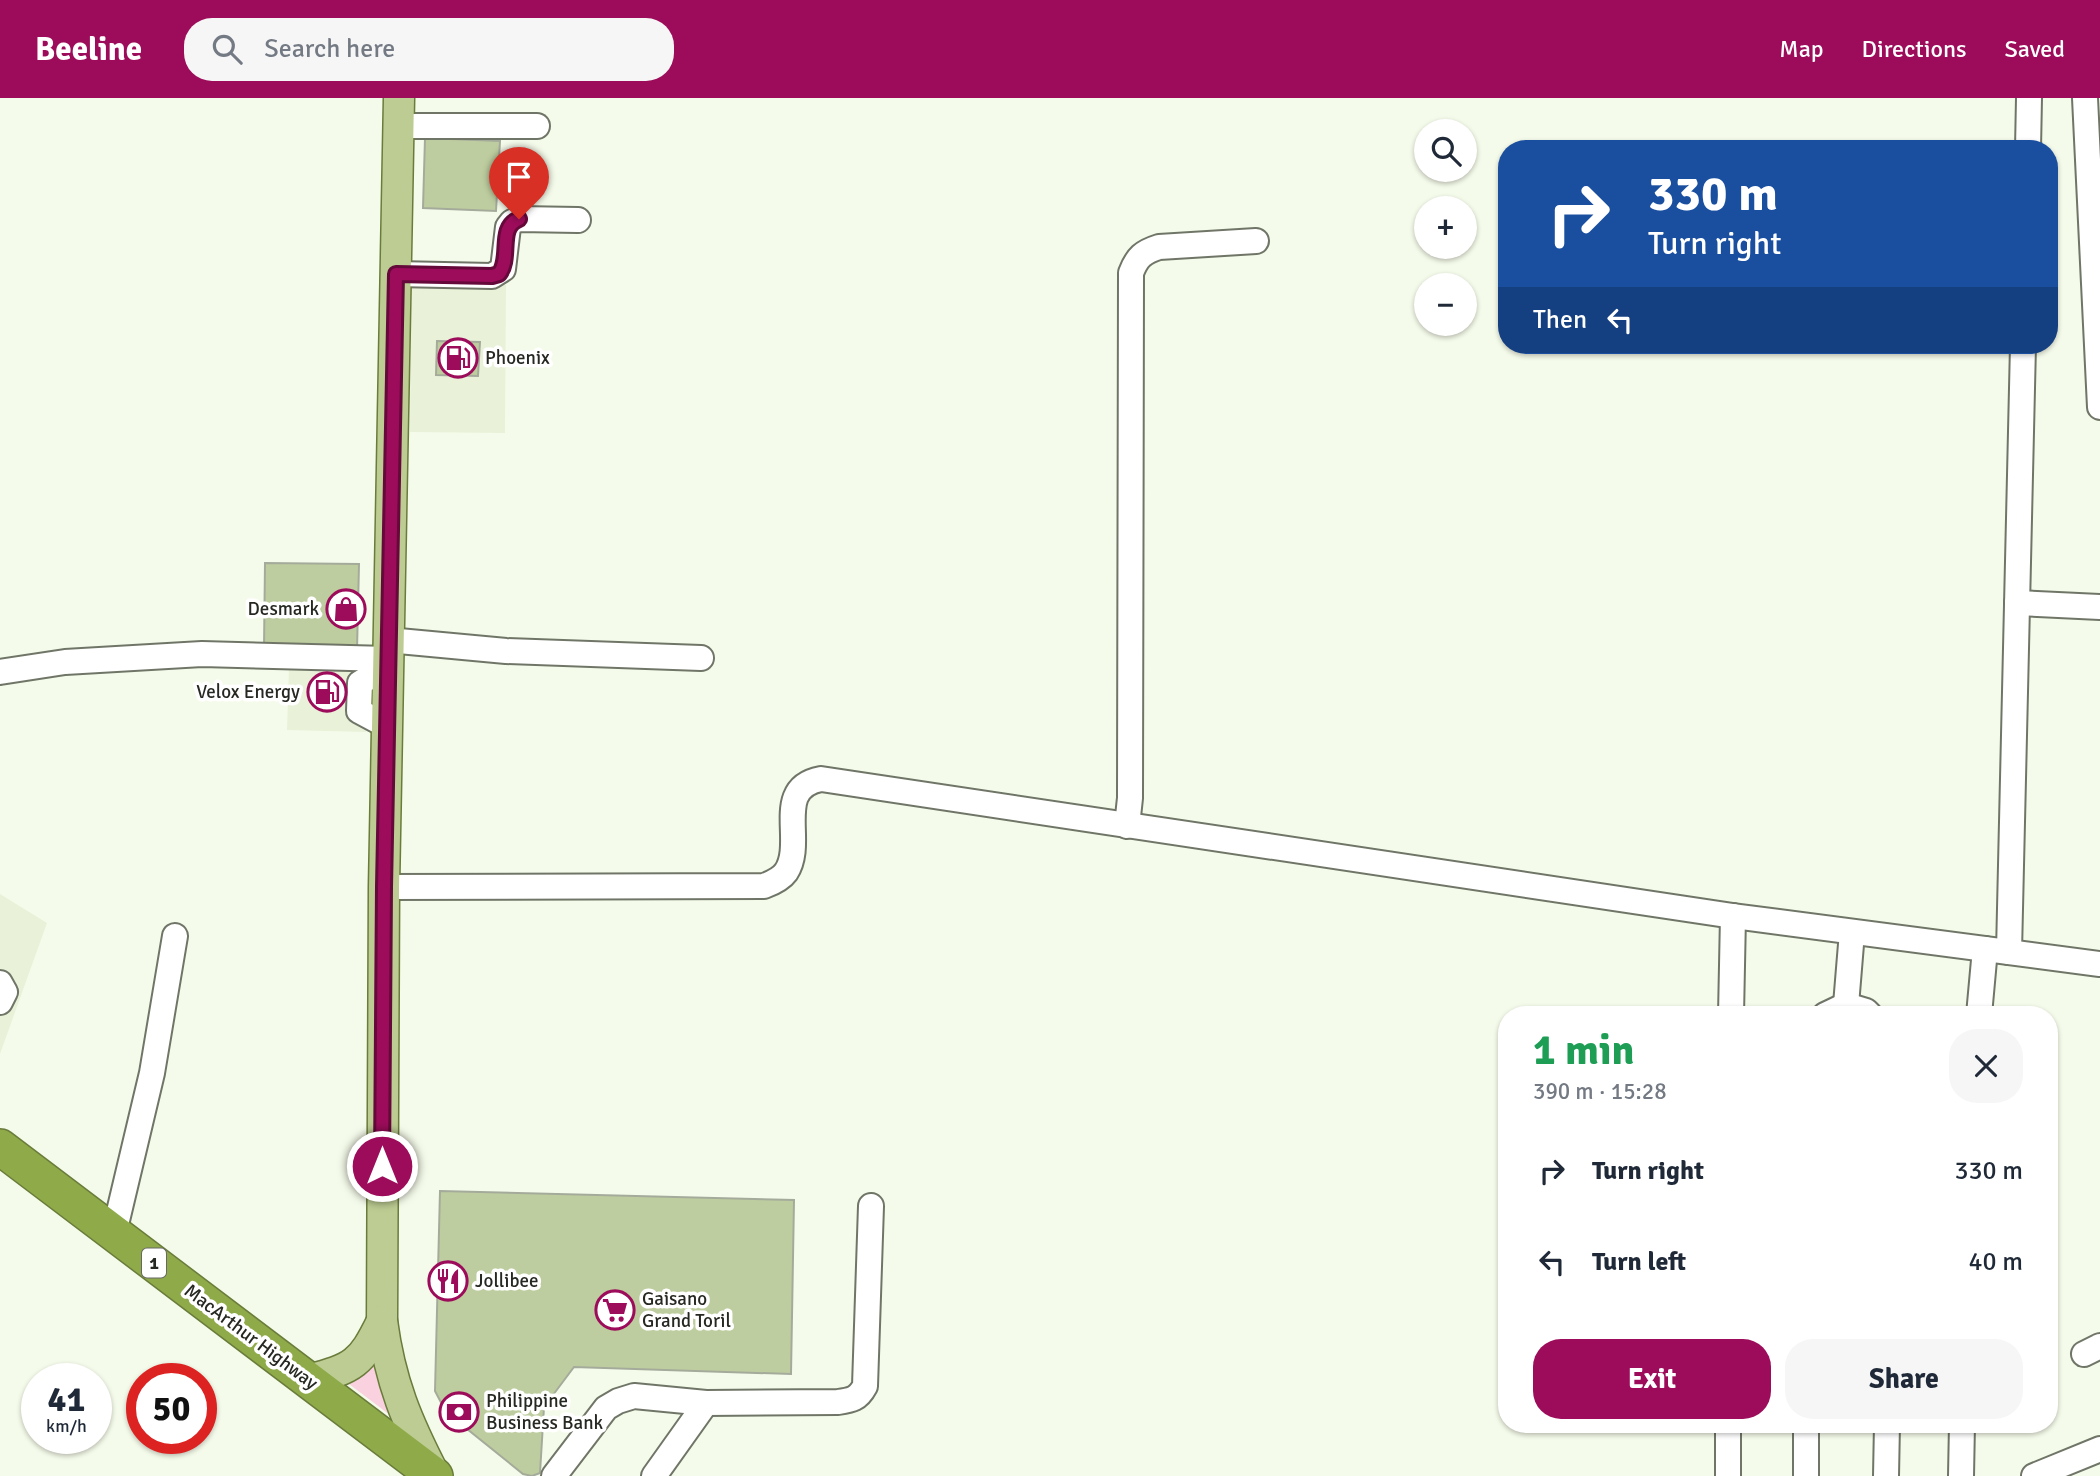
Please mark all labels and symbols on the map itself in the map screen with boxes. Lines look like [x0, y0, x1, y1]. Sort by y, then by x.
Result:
pin [489, 147, 549, 219]
fuel station icon: Phoenix [437, 337, 479, 379]
place label: Phoenix [485, 346, 550, 370]
shop icon: Desmark [325, 588, 367, 630]
place label: Desmark [248, 597, 319, 621]
fuel station icon: Velox Energy [306, 671, 348, 713]
place label: Velox Energy [196, 680, 300, 704]
position arrow [345, 1129, 419, 1203]
road number: 1 [142, 1248, 166, 1278]
restaurant icon: Jollibee [427, 1260, 469, 1302]
place label: Jollibee [475, 1269, 538, 1293]
street label: MacArthur Highway [179, 1279, 323, 1395]
place label: Gaisano Grand Toril [642, 1287, 731, 1333]
supermarket icon: Gaisano Grand Toril [594, 1289, 636, 1331]
speed limit sign: 50 [126, 1363, 217, 1454]
place label: Philippine Business Bank [486, 1389, 604, 1435]
bank icon: Philippine Business Bank [438, 1391, 480, 1433]

